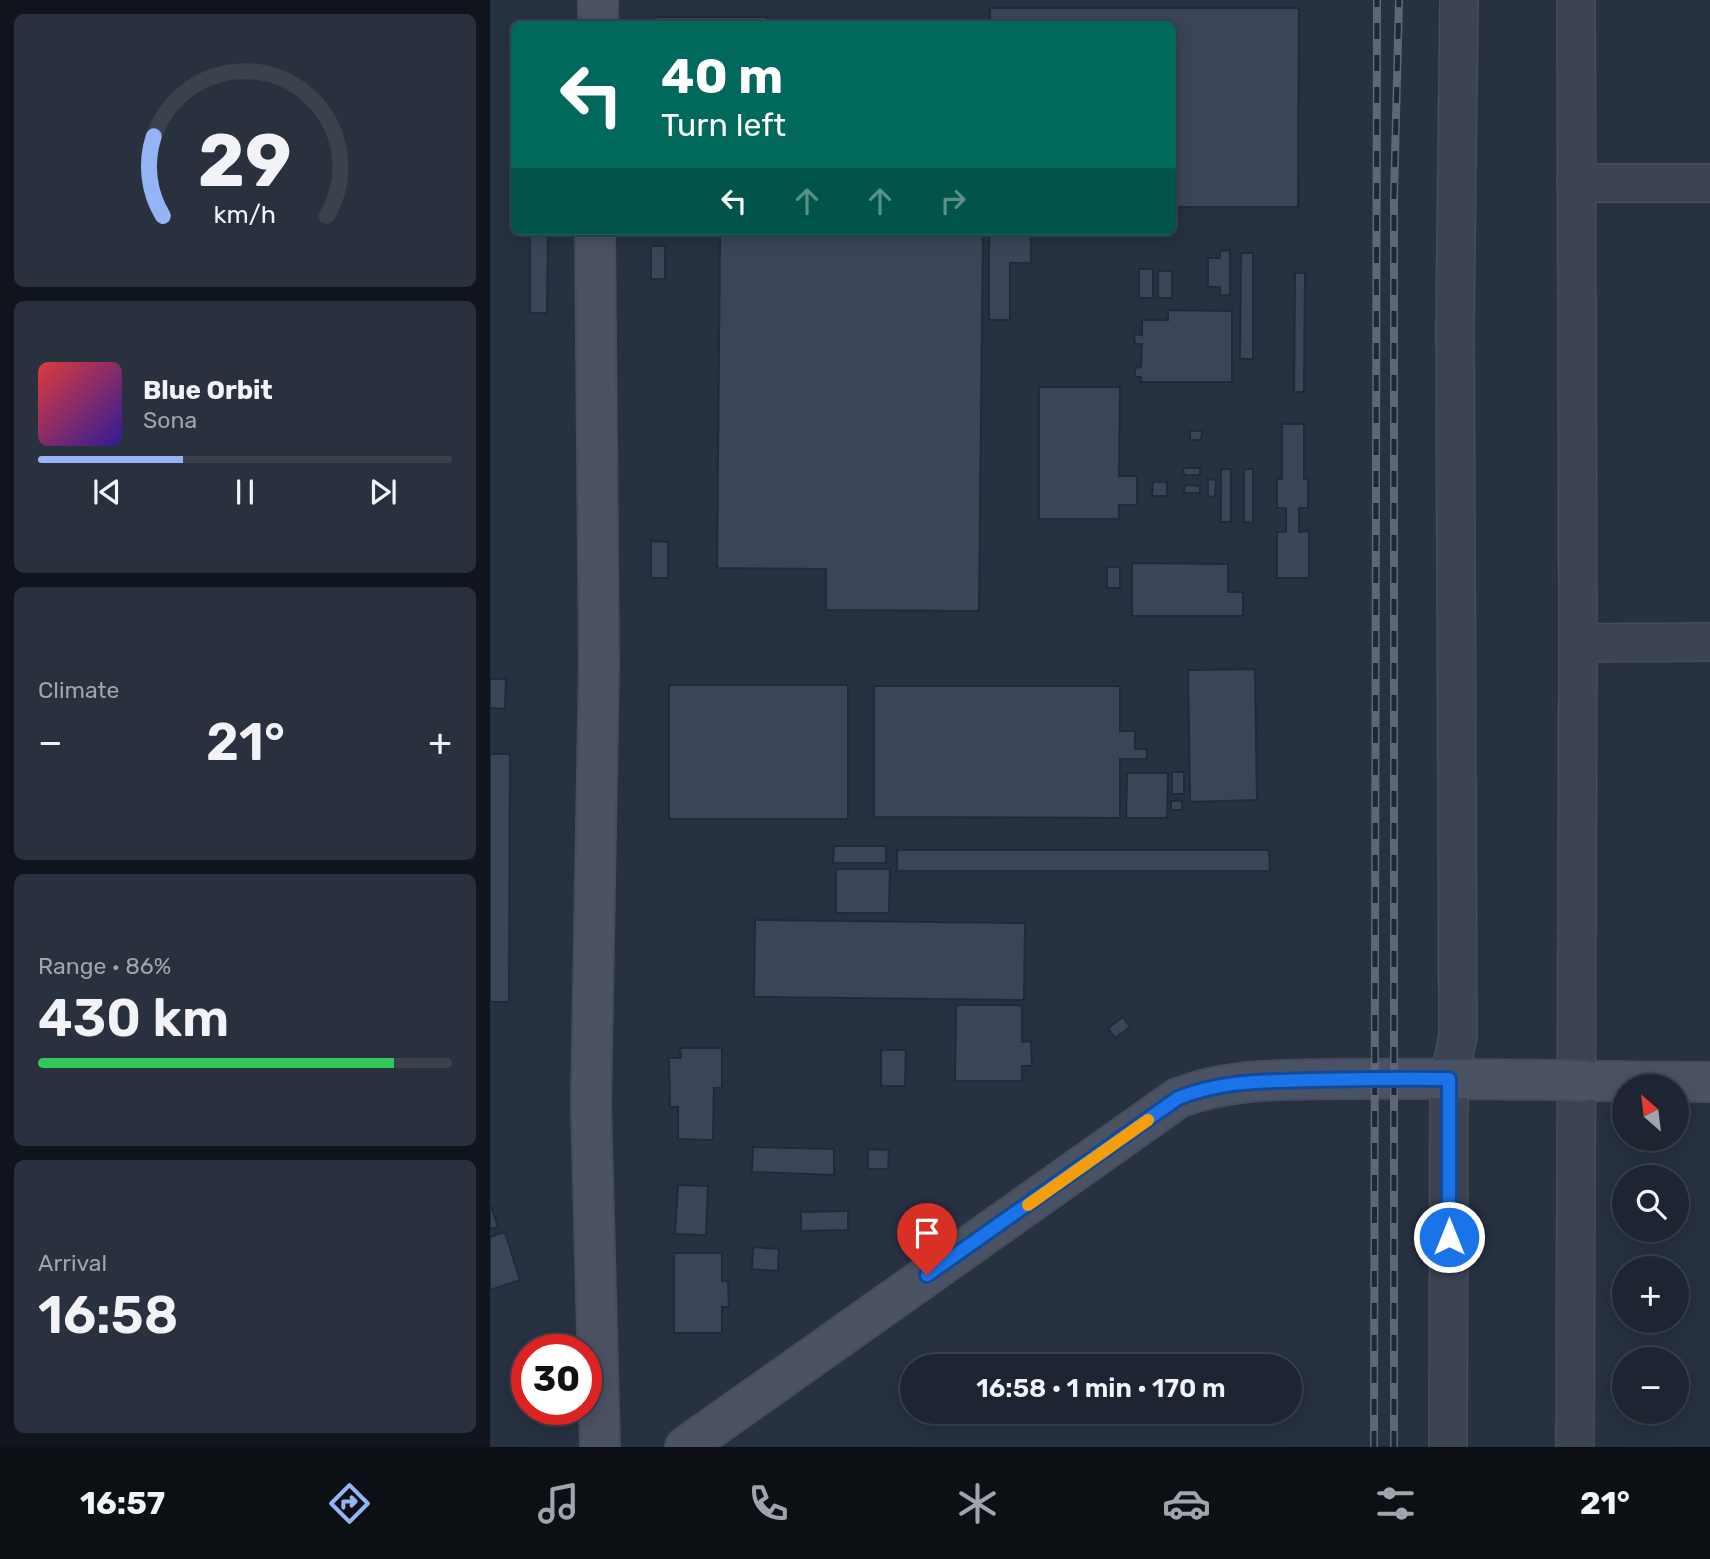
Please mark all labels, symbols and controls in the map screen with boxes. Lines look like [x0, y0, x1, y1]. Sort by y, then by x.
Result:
text: 40 m [661, 47, 783, 105]
icon: left [546, 49, 637, 140]
text: Turn left [661, 106, 786, 144]
text: 29 [198, 119, 292, 205]
icon: left [715, 182, 753, 220]
icon: ahead [788, 182, 826, 220]
icon: ahead [861, 182, 899, 220]
icon: right [934, 182, 972, 220]
text: km/h [214, 200, 276, 229]
text: Blue Orbit [143, 375, 273, 406]
text: Sona [143, 406, 197, 434]
icon: previous [88, 473, 126, 511]
icon: pause [226, 473, 264, 511]
icon: next [364, 473, 402, 511]
text: Climate [38, 676, 119, 704]
text: 21° [206, 711, 285, 773]
text: − [38, 719, 63, 765]
text: + [428, 719, 452, 765]
text: Range · 86% [38, 952, 171, 980]
text: 430 km [38, 987, 229, 1049]
north arrow [1612, 1074, 1689, 1152]
map controls [1612, 1074, 1689, 1424]
button: search [1612, 1165, 1689, 1242]
position arrow [1412, 1200, 1486, 1274]
pin [897, 1203, 957, 1275]
icon: arrive [908, 1214, 946, 1252]
text: Arrival [38, 1249, 107, 1277]
button: + [1612, 1256, 1689, 1333]
text: 16:58 [38, 1284, 178, 1346]
speed limit sign: 30 [511, 1334, 602, 1425]
button: − [1612, 1347, 1689, 1424]
text: 16:58 · 1 min · 170 m [976, 1373, 1226, 1404]
icon: directions [325, 1479, 374, 1528]
icon: music [534, 1479, 583, 1528]
icon: phone [744, 1479, 793, 1528]
icon: climate [953, 1479, 1002, 1528]
icon: car [1162, 1479, 1211, 1528]
icon: filters [1371, 1479, 1420, 1528]
text: 16:57 [80, 1484, 165, 1522]
text: 21° [1580, 1484, 1630, 1522]

